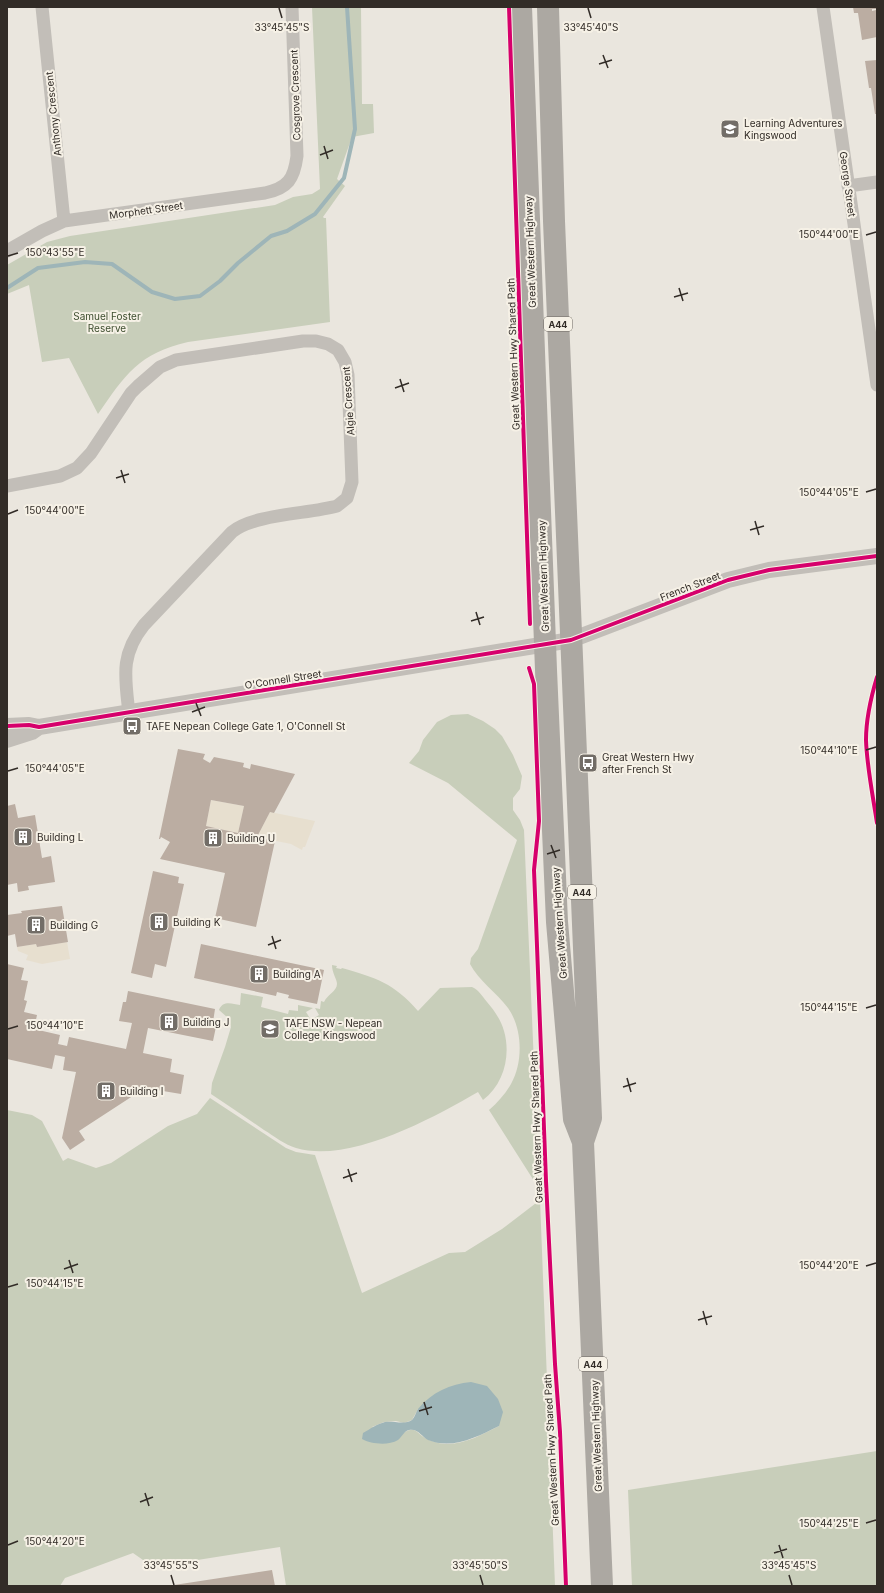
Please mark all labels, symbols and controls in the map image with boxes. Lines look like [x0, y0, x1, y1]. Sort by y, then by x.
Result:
text: 33°45'45"S [255, 21, 309, 33]
text: 33°45'40"S [563, 21, 619, 33]
street label: Cosgrove Crescent [287, 49, 303, 141]
street label: Anthony Crescent [43, 70, 63, 157]
place label: Learning Adventures Kingswood [744, 117, 842, 141]
school or university icon: Learning Adventures Kingswood [719, 118, 741, 140]
street label: George Street [837, 151, 859, 218]
street label: Great Western Highway [522, 195, 538, 308]
street label: Morphett Street [108, 199, 184, 221]
text: 150°44'00"E [799, 228, 859, 240]
text: 150°43'55"E [25, 246, 85, 258]
street label: Great Western Hwy Shared Path [504, 278, 522, 430]
park label: Samuel Foster Reserve [73, 310, 141, 334]
road number: A44 [544, 317, 572, 331]
street label: Algie Crescent [340, 365, 356, 436]
text: 150°44'05"E [799, 486, 859, 498]
text: 150°44'00"E [25, 504, 85, 516]
street label: Great Western Highway [535, 519, 551, 632]
street label: French Street [658, 569, 723, 603]
street label: O'Connell Street [244, 667, 323, 691]
bus stop icon: TAFE Nepean College Gate 1, O'Connell St [121, 715, 143, 737]
place label: TAFE Nepean College Gate 1, O'Connell St [146, 720, 346, 732]
text: 150°44'10"E [800, 744, 858, 756]
place label: Great Western Hwy after French St [602, 751, 694, 775]
bus stop icon: Great Western Hwy after French St [577, 752, 599, 774]
text: 150°44'05"E [25, 762, 85, 774]
building icon: Building L [12, 826, 34, 848]
building icon: Building U [202, 827, 224, 849]
place label: Building L [37, 831, 84, 843]
place label: Building U [227, 832, 275, 844]
street label: Great Western Highway [549, 866, 569, 979]
road number: A44 [568, 885, 596, 899]
building icon: Building K [148, 911, 170, 933]
building icon: Building G [25, 914, 47, 936]
place label: Building K [173, 916, 221, 928]
place label: Building G [50, 919, 98, 931]
building icon: Building A [248, 963, 270, 985]
place label: Building A [273, 968, 321, 980]
text: 150°44'15"E [800, 1001, 858, 1013]
building icon: Building J [158, 1011, 180, 1033]
place label: Building J [183, 1016, 229, 1028]
place label: TAFE NSW - Nepean College Kingswood [284, 1017, 382, 1041]
school or university icon: TAFE NSW - Nepean College Kingswood [259, 1018, 281, 1040]
text: 150°44'10"E [26, 1019, 84, 1031]
street label: Great Western Hwy Shared Path [527, 1051, 545, 1203]
building icon: Building I [95, 1080, 117, 1102]
place label: Building I [120, 1085, 163, 1097]
text: 150°44'20"E [799, 1259, 859, 1271]
text: 150°44'15"E [26, 1277, 84, 1289]
road number: A44 [579, 1357, 607, 1371]
street label: Great Western Hwy Shared Path [541, 1374, 561, 1526]
street label: Great Western Highway [588, 1379, 604, 1492]
text: 150°44'25"E [799, 1517, 859, 1529]
text: 150°44'20"E [25, 1535, 85, 1547]
text: 33°45'55"S [143, 1559, 199, 1571]
text: 33°45'50"S [452, 1559, 508, 1571]
text: 33°45'45"S [762, 1559, 816, 1571]

